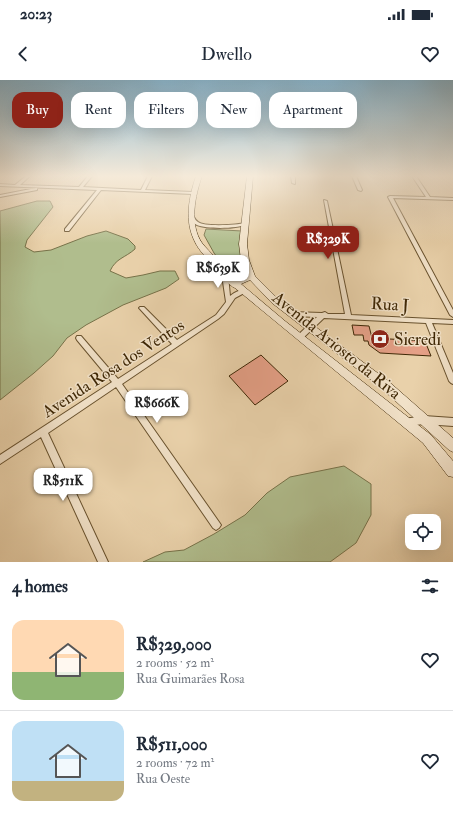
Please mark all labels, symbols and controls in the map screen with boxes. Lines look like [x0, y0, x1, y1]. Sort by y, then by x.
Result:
text: 20:23 [20, 5, 52, 24]
icon: back [12, 43, 34, 65]
text: Dwello [201, 43, 252, 66]
icon: heart [419, 43, 441, 65]
chip: Buy [12, 92, 63, 128]
chip: Rent [71, 92, 126, 128]
chip: Filters [134, 92, 198, 128]
chip: New [206, 92, 261, 128]
chip: Apartment [269, 92, 357, 128]
pin: R$329K [295, 226, 361, 260]
text: R$329K [306, 231, 350, 247]
pin: R$639K [185, 255, 251, 289]
text: R$639K [196, 260, 240, 276]
street label: Avenida Ariosto da Riva [267, 286, 406, 404]
street label: Rua J [370, 293, 410, 317]
street label: Avenida Rosa dos Ventos [37, 315, 188, 423]
bank icon: Sicredi [369, 328, 391, 350]
place label: Sicredi [394, 329, 441, 350]
pin: R$666K [124, 390, 190, 424]
text: R$666K [134, 395, 180, 411]
pin: R$511K [30, 468, 96, 502]
text: R$511K [43, 473, 83, 489]
map controls [405, 514, 441, 550]
button: locate [405, 514, 441, 550]
icon: filters [419, 575, 441, 597]
text: 4 homes [12, 576, 68, 597]
text: R$329,000 [136, 634, 212, 655]
icon: home [44, 636, 92, 684]
icon: heart [419, 649, 441, 671]
text: 2 rooms · 52 m² [136, 655, 214, 671]
text: Rua Guimarães Rosa [136, 671, 245, 687]
text: R$511,000 [136, 734, 208, 755]
icon: home [44, 737, 92, 785]
icon: heart [419, 750, 441, 772]
text: 2 rooms · 72 m² [136, 755, 214, 771]
text: Rua Oeste [136, 771, 190, 787]

